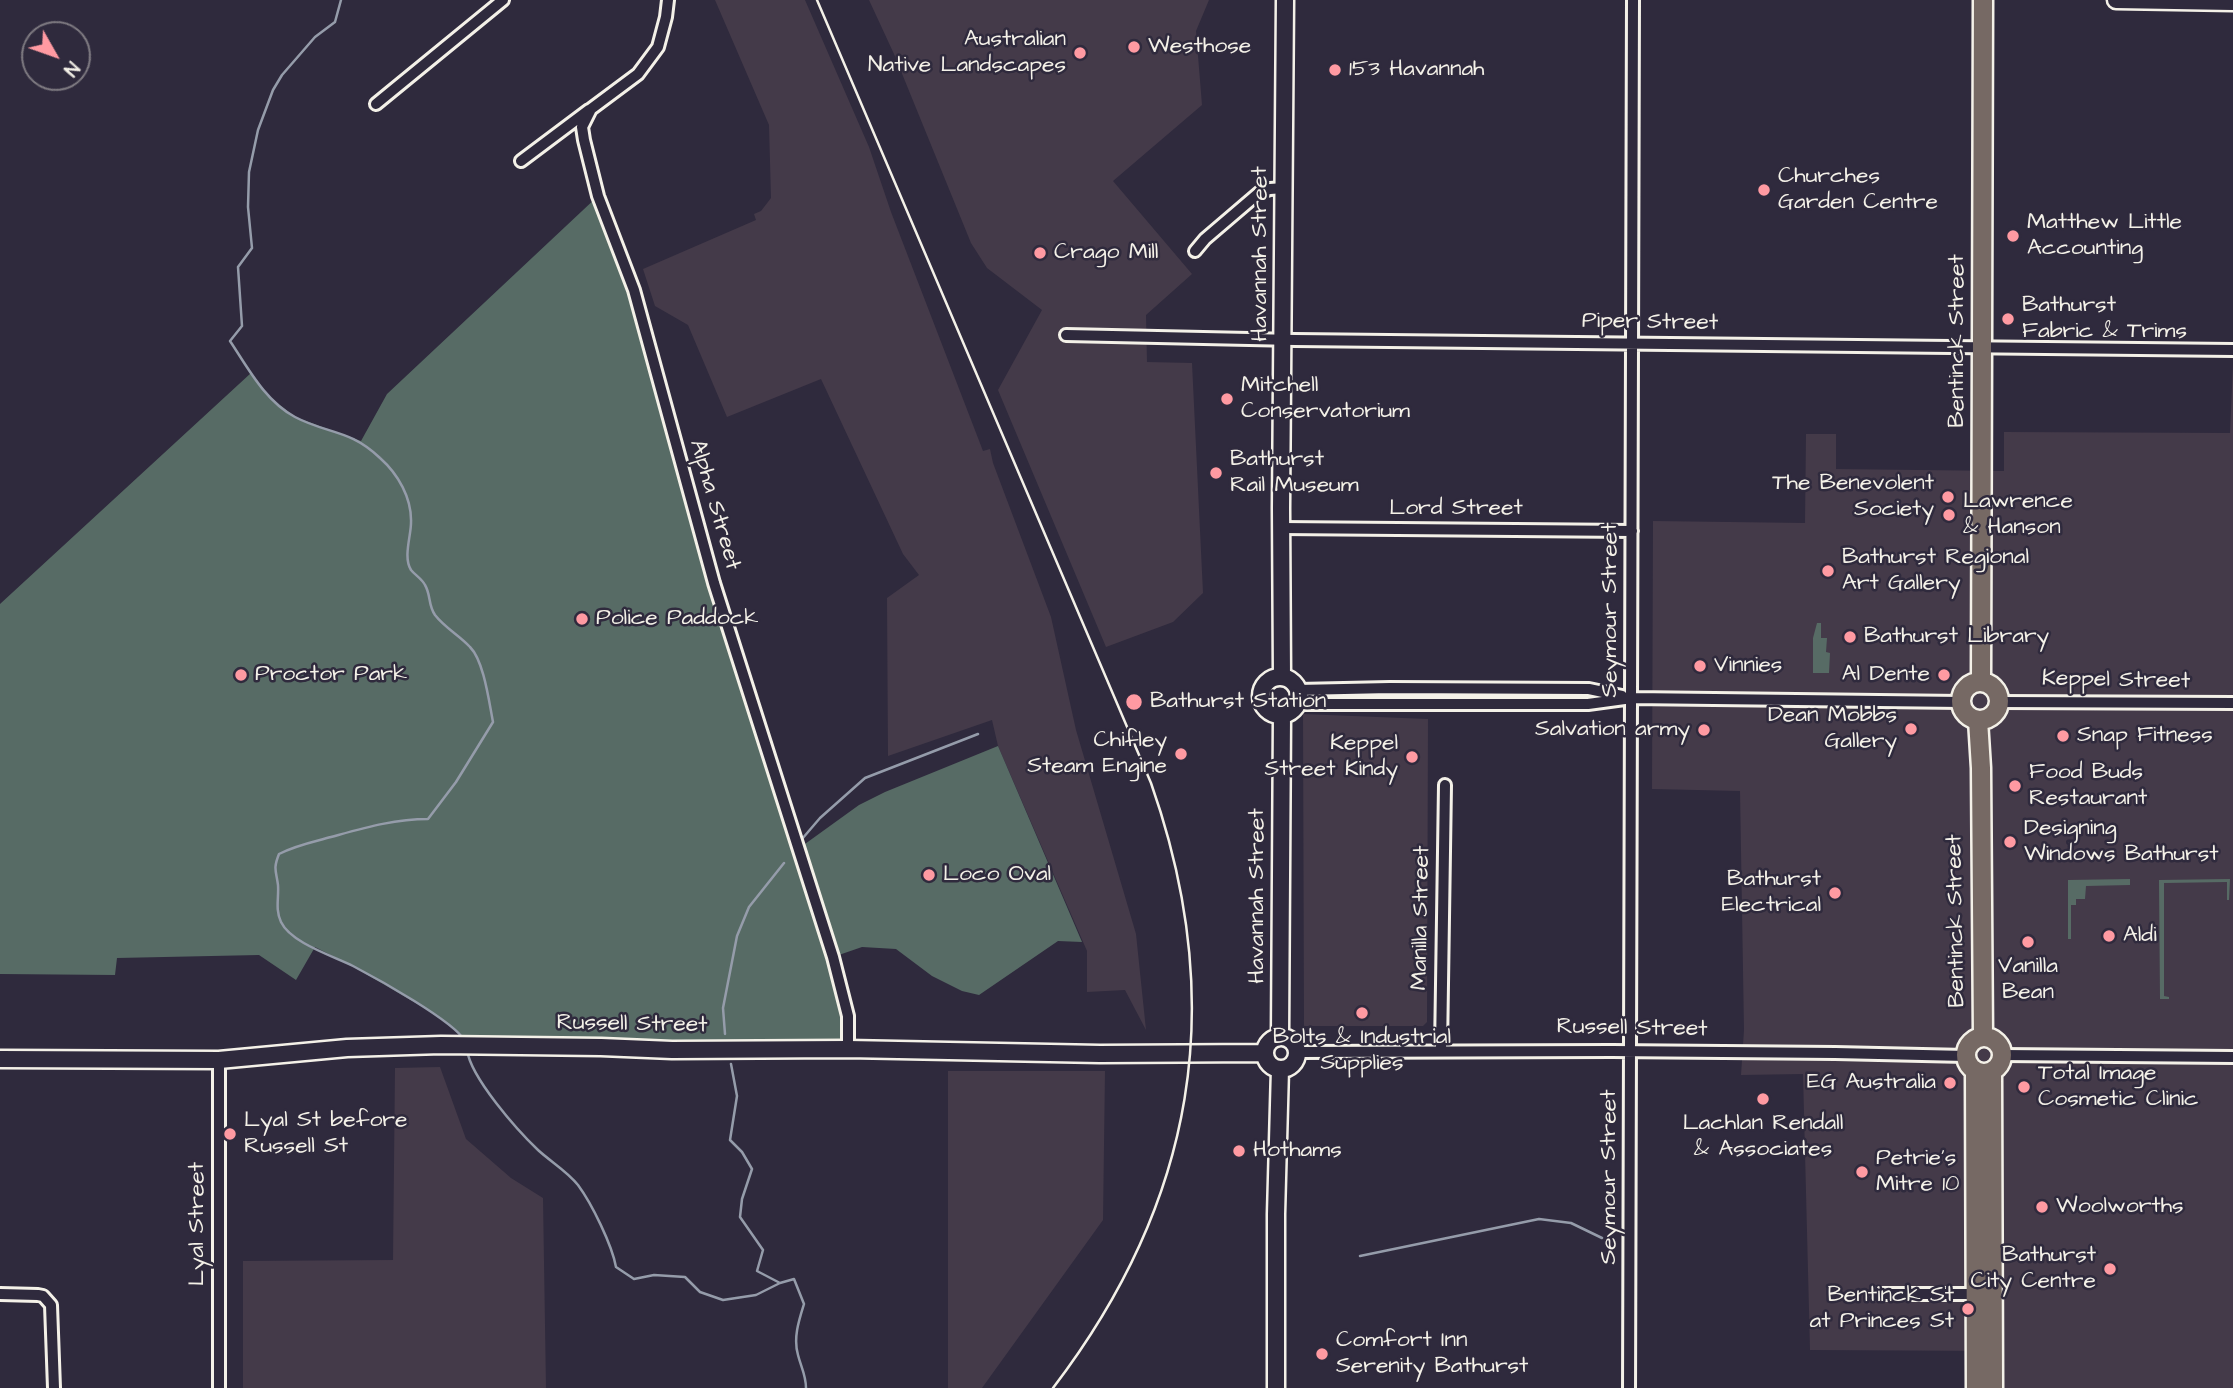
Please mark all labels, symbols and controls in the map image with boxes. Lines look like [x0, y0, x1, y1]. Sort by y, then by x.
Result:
north arrow [21, 21, 91, 91]
place label: Australian Native Landscapes [868, 26, 1066, 80]
place label: Westhose [1148, 33, 1251, 61]
marker: Westhose [1126, 39, 1142, 55]
marker: Australian Native Landscapes [1072, 45, 1088, 61]
text: N [57, 55, 85, 82]
place label: 153 Havannah [1349, 56, 1484, 84]
marker: 153 Havannah [1327, 62, 1343, 78]
place label: Churches Garden Centre [1778, 163, 1938, 217]
street label: Havannah Street [1247, 166, 1275, 342]
marker: Churches Garden Centre [1756, 182, 1772, 198]
place label: Matthew Little Accounting [2027, 209, 2182, 263]
marker: Matthew Little Accounting [2005, 228, 2021, 244]
place label: Crago Mill [1054, 239, 1158, 267]
marker: Crago Mill [1032, 245, 1048, 261]
street label: Bentinck Street [1944, 254, 1972, 428]
place label: Bathurst Fabric & Trims [2022, 292, 2187, 346]
street label: Piper Street [1582, 308, 1718, 338]
marker: Bathurst Fabric & Trims [2000, 311, 2016, 327]
place label: Mitchell Conservatorium [1241, 372, 1410, 426]
marker: Mitchell Conservatorium [1219, 391, 1235, 407]
street label: Alpha Street [682, 437, 746, 573]
place label: Bathurst Rail Museum [1230, 446, 1359, 500]
marker: Bathurst Rail Museum [1208, 465, 1224, 481]
place label: The Benevolent Society [1772, 470, 1934, 524]
place label: Lawrence & Hanson [1963, 488, 2073, 542]
marker: The Benevolent Society [1940, 489, 1956, 505]
street label: Lord Street [1389, 495, 1523, 523]
marker: Lawrence & Hanson [1941, 507, 1957, 523]
street label: Seymour Street [1597, 522, 1625, 698]
place label: Bathurst Regional Art Gallery [1842, 544, 2029, 598]
marker: Bathurst Regional Art Gallery [1820, 563, 1836, 579]
place label: Police Paddock [596, 605, 758, 633]
marker: Police Paddock [574, 611, 590, 627]
place label: Bathurst Library [1864, 623, 2049, 651]
marker: Bathurst Library [1842, 629, 1858, 645]
place label: Vinnies [1714, 652, 1782, 680]
marker: Vinnies [1692, 658, 1708, 674]
place label: Proctor Park [255, 661, 407, 689]
place label: Al Dente [1842, 661, 1930, 689]
street label: Keppel Street [2042, 666, 2190, 696]
marker: Proctor Park [233, 667, 249, 683]
marker: Al Dente [1936, 667, 1952, 683]
place label: Bathurst Station [1150, 688, 1326, 716]
marker: Bathurst Station [1124, 692, 1144, 712]
place label: Dean Mobbs Gallery [1768, 702, 1897, 756]
place label: Salvation army [1535, 716, 1690, 744]
marker: Dean Mobbs Gallery [1903, 721, 1919, 737]
marker: Salvation army [1696, 722, 1712, 738]
place label: Snap Fitness [2077, 722, 2213, 750]
place label: Chifley Steam Engine [1027, 727, 1167, 781]
marker: Snap Fitness [2055, 728, 2071, 744]
place label: Keppel Street Kindy [1265, 730, 1398, 784]
marker: Chifley Steam Engine [1173, 746, 1189, 762]
marker: Keppel Street Kindy [1404, 749, 1420, 765]
place label: Food Buds Restaurant [2029, 759, 2147, 813]
marker: Food Buds Restaurant [2007, 778, 2023, 794]
street label: Havannah Street [1244, 808, 1272, 984]
place label: Designing Windows Bathurst [2024, 815, 2219, 869]
street label: Bentinck Street [1942, 834, 1972, 1008]
marker: Designing Windows Bathurst [2002, 834, 2018, 850]
street label: Manilla Street [1407, 845, 1437, 991]
place label: Loco Oval [943, 861, 1051, 889]
place label: Bathurst Electrical [1721, 866, 1821, 920]
marker: Loco Oval [921, 867, 937, 883]
marker: Bathurst Electrical [1827, 885, 1843, 901]
place label: Aldi [2123, 922, 2157, 950]
marker: Aldi [2101, 928, 2117, 944]
marker: Vanilla Bean [2020, 934, 2036, 950]
place label: Vanilla Bean [1998, 953, 2058, 1007]
marker: Bolts & Industrial Supplies [1354, 1005, 1370, 1021]
street label: Russell Street [556, 1010, 708, 1040]
street label: Russell Street [1556, 1014, 1708, 1044]
place label: Bolts & Industrial Supplies [1273, 1024, 1451, 1078]
place label: Total Image Cosmetic Clinic [2038, 1060, 2199, 1114]
place label: EG Australia [1807, 1069, 1936, 1097]
marker: EG Australia [1942, 1075, 1958, 1091]
marker: Total Image Cosmetic Clinic [2016, 1079, 2032, 1095]
street label: Seymour Street [1596, 1089, 1624, 1265]
marker: Lachlan Rendall & Associates [1755, 1091, 1771, 1107]
place label: Lyal St before Russell St [244, 1107, 407, 1161]
place label: Lachlan Rendall & Associates [1683, 1110, 1843, 1164]
marker: Lyal St before Russell St [222, 1126, 238, 1142]
place label: Hothams [1253, 1137, 1342, 1165]
marker: Hothams [1231, 1143, 1247, 1159]
place label: Petrie's Mitre 10 [1876, 1145, 1960, 1199]
street label: Lyal Street [184, 1162, 212, 1286]
marker: Petrie's Mitre 10 [1854, 1164, 1870, 1180]
place label: Woolworths [2056, 1193, 2184, 1221]
marker: Woolworths [2034, 1199, 2050, 1215]
place label: Bathurst City Centre [1970, 1242, 2096, 1296]
marker: Bathurst City Centre [2102, 1261, 2118, 1277]
place label: Bentinck St at Princes St [1810, 1282, 1954, 1336]
marker: Bentinck St at Princes St [1960, 1301, 1976, 1317]
place label: Comfort Inn Serenity Bathurst [1336, 1327, 1528, 1381]
marker: Comfort Inn Serenity Bathurst [1314, 1346, 1330, 1362]

